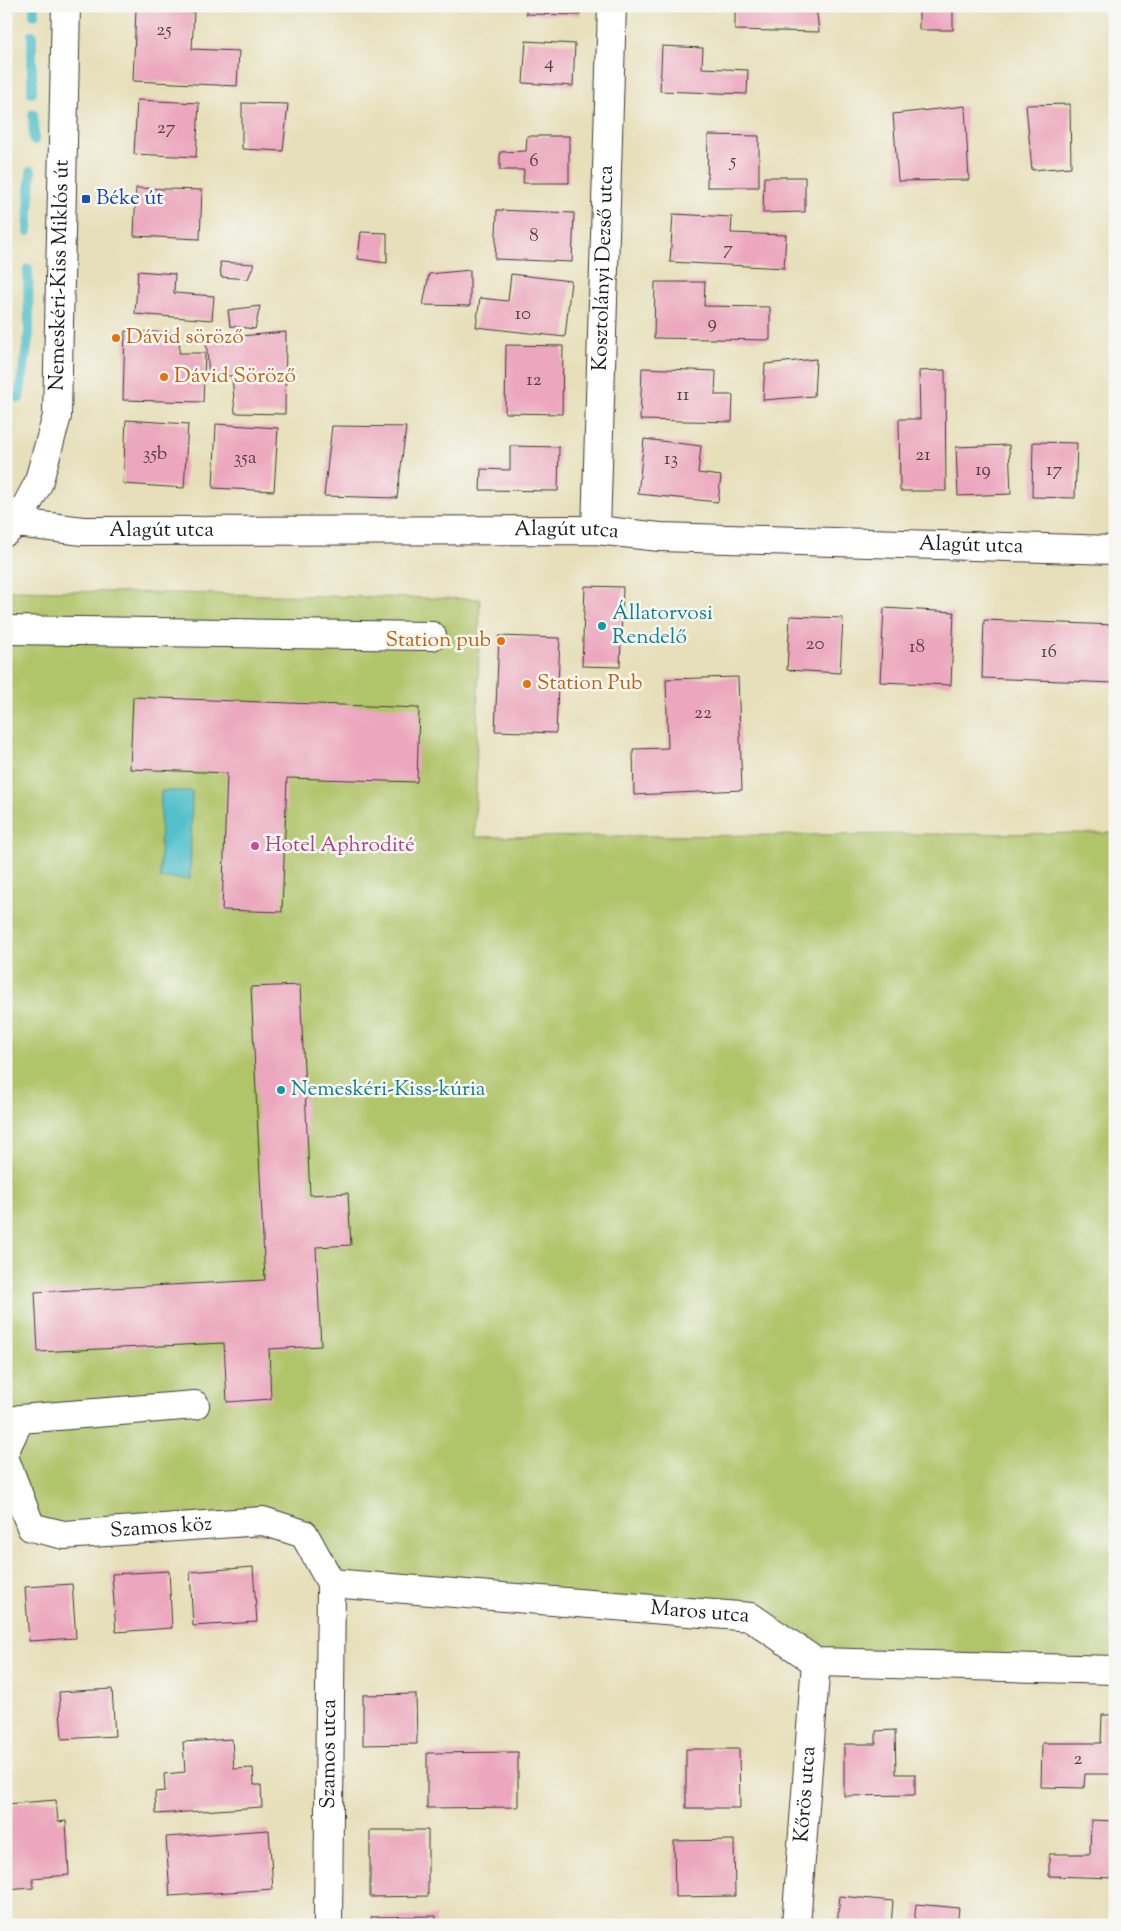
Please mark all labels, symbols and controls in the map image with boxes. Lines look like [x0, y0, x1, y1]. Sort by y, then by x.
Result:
house number: 25 [156, 17, 172, 44]
house number: 4 [544, 50, 554, 77]
house number: 27 [157, 115, 176, 142]
house number: 6 [529, 148, 539, 175]
house number: 5 [729, 148, 737, 175]
street label: Nemeskéri-Kiss Miklós út [43, 159, 78, 391]
street label: Kosztolányi Dezső utca [586, 164, 622, 372]
place label: Béke út [96, 184, 164, 214]
marker: Béke út [80, 193, 92, 205]
house number: 8 [529, 223, 539, 250]
house number: 7 [723, 236, 733, 263]
house number: 10 [515, 301, 531, 328]
house number: 9 [707, 310, 717, 337]
place label: Dávid söröző [126, 323, 244, 353]
marker: Dávid söröző [110, 332, 122, 344]
place label: Dávid Söröző [174, 362, 296, 392]
house number: 12 [526, 367, 542, 394]
marker: Dávid Söröző [158, 371, 170, 383]
house number: 11 [677, 382, 690, 409]
house number: 35b [143, 441, 167, 468]
house number: 21 [915, 442, 931, 469]
house number: 35a [234, 445, 257, 472]
house number: 13 [664, 446, 678, 473]
house number: 19 [975, 457, 991, 484]
house number: 17 [1046, 457, 1062, 484]
street label: Alagút utca [514, 515, 621, 547]
street label: Alagút utca [109, 516, 214, 546]
street label: Alagút utca [918, 529, 1024, 562]
place label: Állatorvosi Rendelő [612, 599, 713, 653]
marker: Állatorvosi Rendelő [596, 620, 608, 632]
place label: Station pub [385, 626, 491, 656]
house number: 20 [806, 631, 824, 658]
house number: 18 [909, 634, 925, 661]
marker: Station pub [495, 635, 507, 647]
house number: 16 [1041, 639, 1057, 666]
place label: Station Pub [537, 669, 643, 699]
marker: Station Pub [521, 678, 533, 690]
house number: 22 [694, 700, 712, 727]
place label: Hotel Aphrodité [265, 831, 415, 861]
marker: Hotel Aphrodité [249, 840, 261, 852]
place label: Nemeskéri-Kiss-kúria [291, 1075, 486, 1105]
marker: Nemeskéri-Kiss-kúria [275, 1084, 287, 1096]
street label: Szamos köz [109, 1510, 213, 1547]
street label: Maros utca [649, 1594, 751, 1632]
street label: Szamos utca [314, 1699, 345, 1809]
street label: Kőrös utca [787, 1745, 825, 1844]
house number: 2 [1074, 1746, 1083, 1773]

